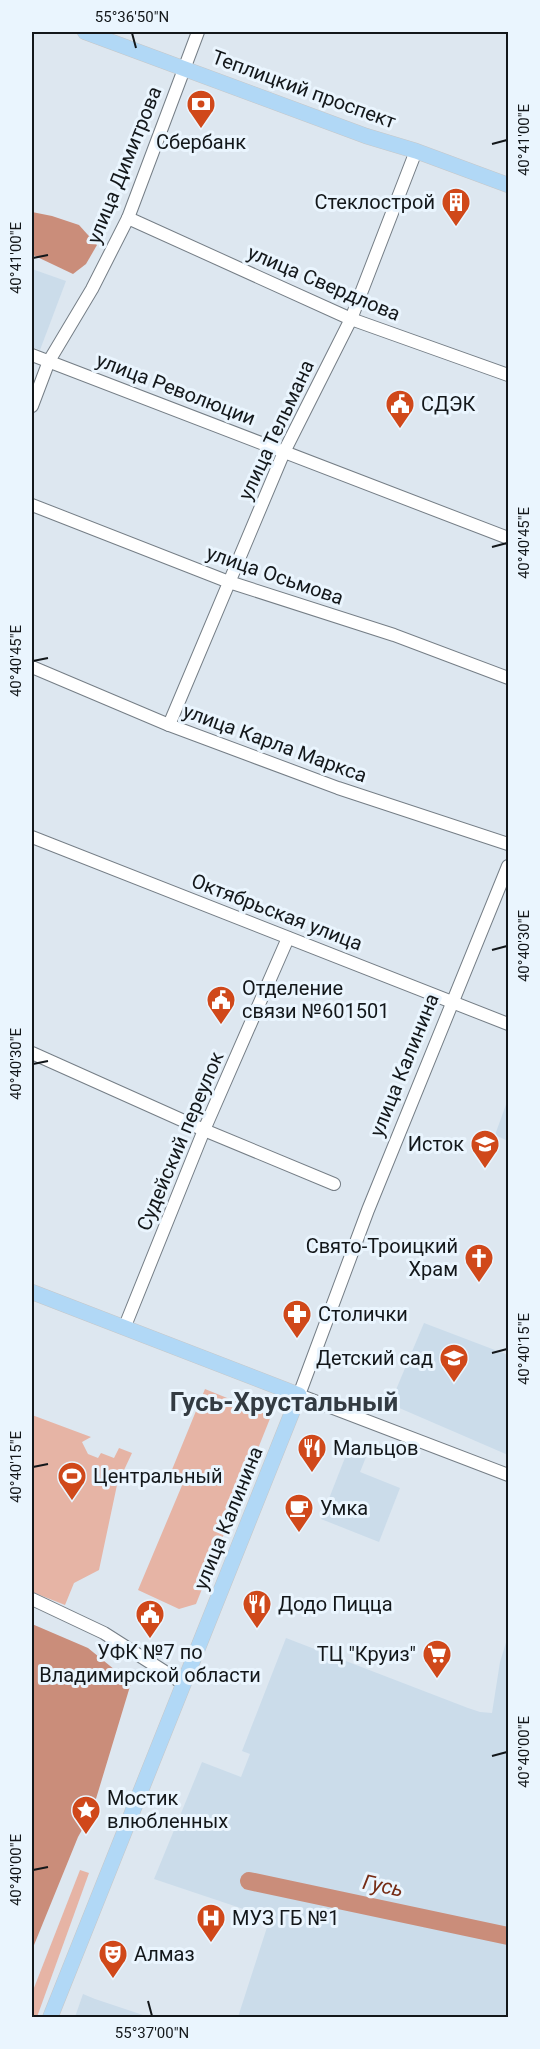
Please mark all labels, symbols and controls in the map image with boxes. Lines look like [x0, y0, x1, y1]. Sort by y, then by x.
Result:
text: 55°36'50"N [95, 8, 169, 26]
street label: Теплицкий проспект [209, 45, 400, 134]
street label: улица Димитрова [82, 83, 166, 247]
bank icon: Сбербанк [185, 88, 217, 130]
text: 40°41'00"E [515, 103, 533, 176]
place label: Сбербанк [156, 130, 246, 154]
building icon: Стеклострой [440, 186, 472, 228]
place label: Стеклострой [314, 190, 435, 214]
text: 40°41'00"E [7, 221, 25, 294]
street label: улица Свердлова [244, 240, 404, 326]
street label: улица Революции [93, 348, 259, 430]
street label: улица Тельмана [233, 356, 319, 504]
public building icon: СДЭК [384, 388, 416, 430]
place label: СДЭК [421, 392, 476, 416]
text: 40°40'45"E [515, 506, 533, 579]
street label: улица Осьмова [203, 540, 347, 610]
text: 40°40'45"E [7, 624, 25, 697]
street label: улица Карла Маркса [180, 699, 370, 787]
street label: Октябрьская улица [188, 868, 366, 956]
text: 40°40'30"E [515, 909, 533, 982]
place label: Отделение связи №601501 [242, 976, 390, 1023]
public building icon: Отделение связи №601501 [205, 984, 237, 1026]
street label: улица Калинина [364, 990, 444, 1140]
text: 40°40'30"E [7, 1027, 25, 1100]
street label: Судейский переулок [131, 1048, 229, 1234]
school or university icon: Исток [469, 1128, 501, 1170]
place label: Исток [408, 1132, 464, 1156]
place label: Свято-Троицкий Храм [306, 1234, 458, 1281]
church icon: Свято-Троицкий Храм [463, 1242, 495, 1284]
pharmacy icon: Столички [281, 1298, 313, 1340]
place label: Столички [318, 1302, 408, 1326]
text: 40°40'15"E [515, 1312, 533, 1385]
school or university icon: Детский сад [438, 1342, 470, 1384]
place label: Детский сад [316, 1346, 433, 1370]
district label: Гусь-Хрустальный [170, 1387, 398, 1417]
text: 40°40'15"E [7, 1430, 25, 1503]
restaurant icon: Мальцов [296, 1432, 328, 1474]
place label: Мальцов [333, 1436, 418, 1460]
street label: улица Калинина [188, 1443, 268, 1593]
sports icon: Центральный [56, 1460, 88, 1502]
place label: Центральный [93, 1464, 223, 1488]
cafe icon: Умка [283, 1492, 315, 1534]
place label: Умка [320, 1496, 368, 1520]
restaurant icon: Додо Пицца [241, 1588, 273, 1630]
place label: Додо Пицца [278, 1592, 393, 1616]
public building icon: УФК №7 по Владимирской области [134, 1598, 166, 1640]
supermarket icon: ТЦ "Круиз" [421, 1638, 453, 1680]
place label: УФК №7 по Владимирской области [39, 1640, 261, 1687]
place label: ТЦ "Круиз" [317, 1642, 416, 1666]
text: 40°40'00"E [515, 1715, 533, 1788]
place label: Мостик влюбленных [107, 1786, 228, 1833]
place icon: Мостик влюбленных [70, 1794, 102, 1836]
text: 40°40'00"E [7, 1833, 25, 1906]
water label: Гусь [360, 1870, 406, 1902]
hospital icon: МУЗ ГБ №1 [195, 1902, 227, 1944]
place label: МУЗ ГБ №1 [232, 1906, 339, 1930]
theatre icon: Алмаз [97, 1938, 129, 1980]
place label: Алмаз [134, 1942, 195, 1966]
text: 55°37'00"N [115, 2024, 189, 2042]

